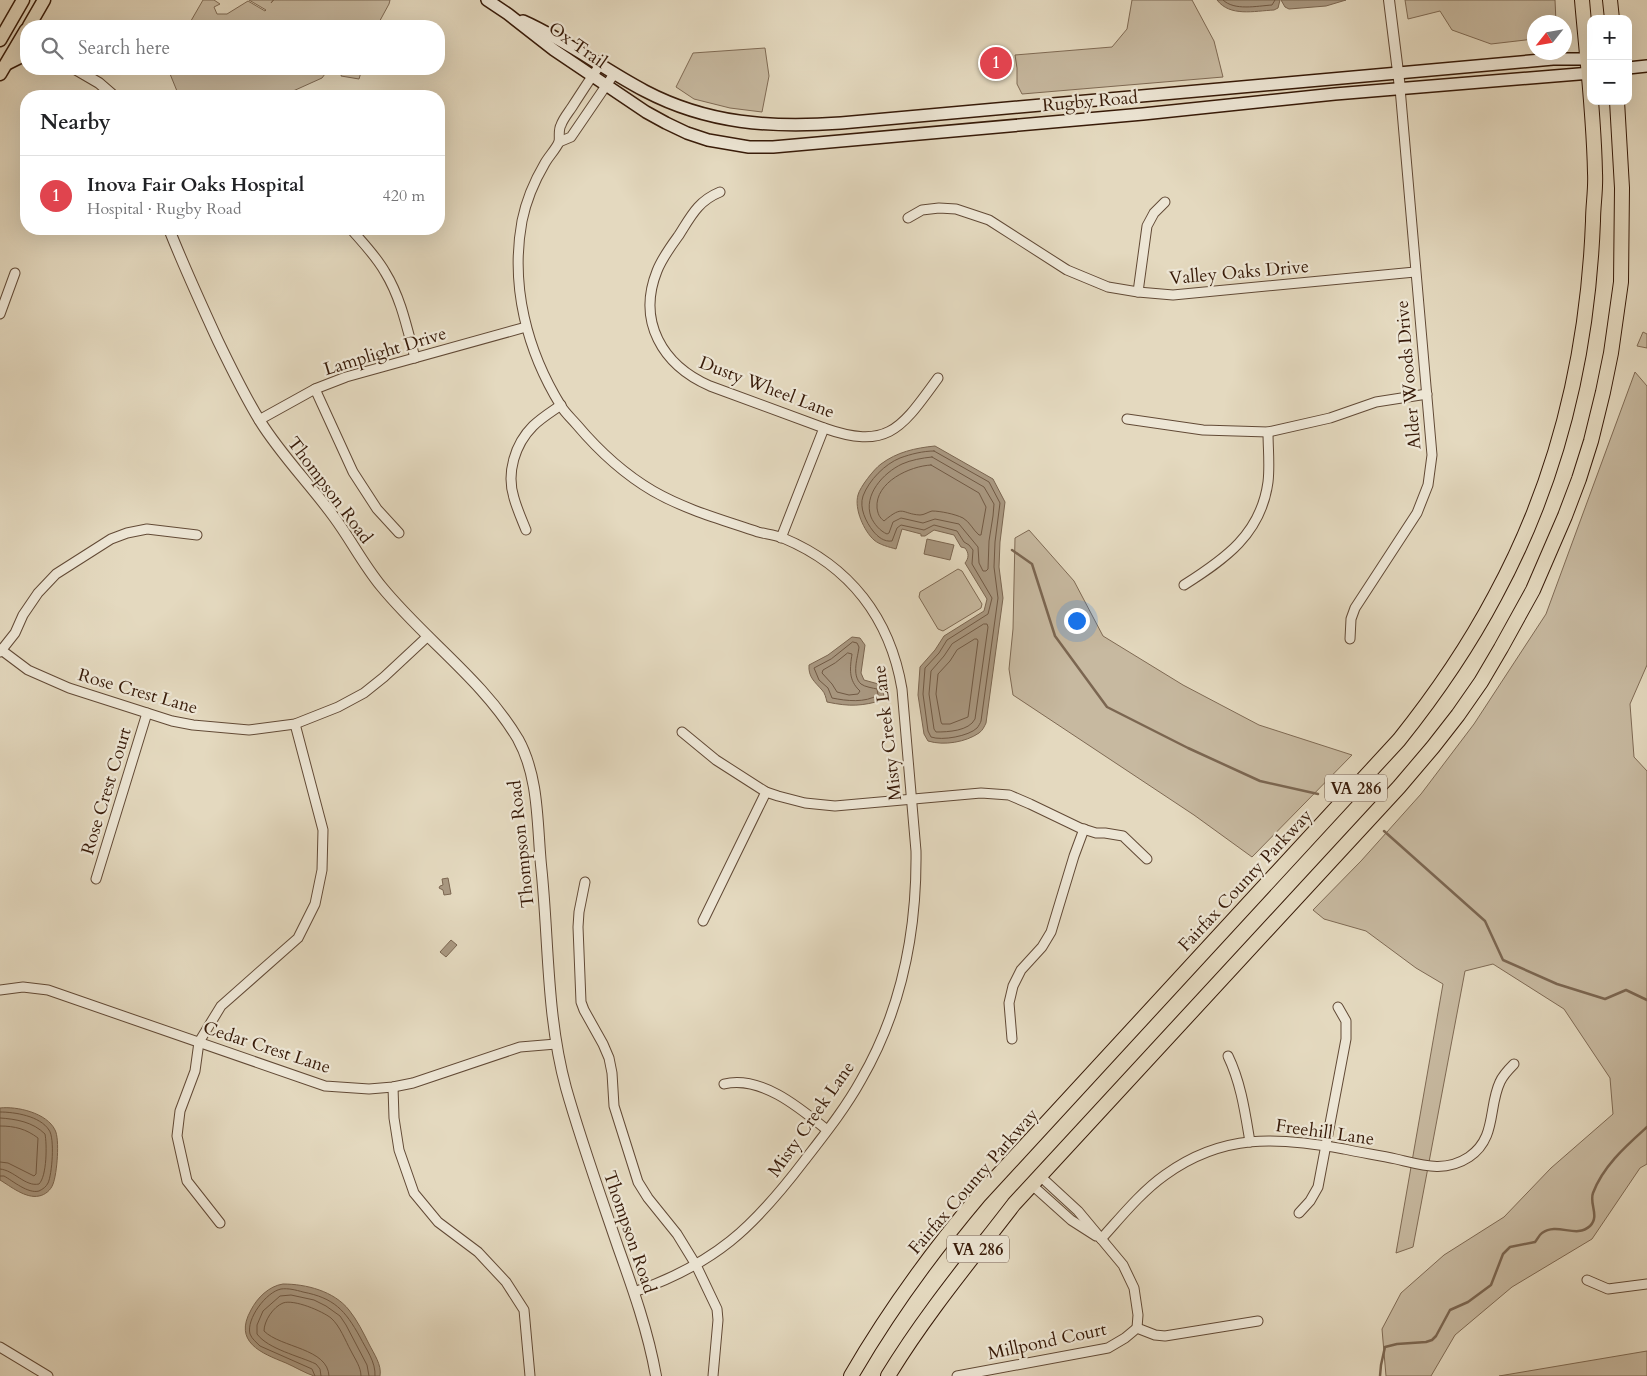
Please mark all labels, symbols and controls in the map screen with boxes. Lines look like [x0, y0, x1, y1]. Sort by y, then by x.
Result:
north arrow [1527, 15, 1572, 60]
map controls [1587, 15, 1632, 105]
button: + [1587, 15, 1632, 60]
street label: Ox Trail [543, 16, 612, 75]
search box [20, 20, 445, 75]
icon: search [38, 34, 66, 62]
text: Search here [78, 35, 170, 61]
pin: 1 [980, 44, 1012, 82]
button: − [1587, 60, 1632, 105]
street label: Rugby Road [1041, 85, 1139, 118]
text: Nearby [40, 108, 111, 137]
text: Inova Fair Oaks Hospital [87, 172, 304, 198]
text: 1 [52, 185, 60, 207]
text: 420 m [383, 185, 425, 207]
text: Hospital · Rugby Road [87, 198, 241, 220]
street label: Valley Oaks Drive [1168, 254, 1310, 291]
street label: Alder Woods Drive [1390, 299, 1427, 451]
street label: Lamplight Drive [321, 321, 450, 382]
street label: Dusty Wheel Lane [696, 350, 838, 425]
street label: Thompson Road [281, 432, 378, 549]
your location [1064, 608, 1090, 634]
street label: Rose Crest Lane [75, 662, 201, 720]
street label: Misty Creek Lane [867, 664, 908, 802]
street label: Rose Crest Court [75, 724, 138, 858]
road number: VA 286 [1325, 774, 1387, 801]
street label: Thompson Road [502, 779, 541, 909]
street label: Fairfax County Parkway [1173, 803, 1318, 957]
street label: Cedar Crest Lane [200, 1015, 334, 1080]
street label: Misty Creek Lane [762, 1056, 861, 1182]
street label: Fairfax County Parkway [903, 1102, 1044, 1260]
street label: Freehill Lane [1274, 1113, 1376, 1152]
street label: Thompson Road [597, 1168, 662, 1297]
road number: VA 286 [947, 1236, 1009, 1262]
street label: Millpond Court [985, 1317, 1109, 1366]

